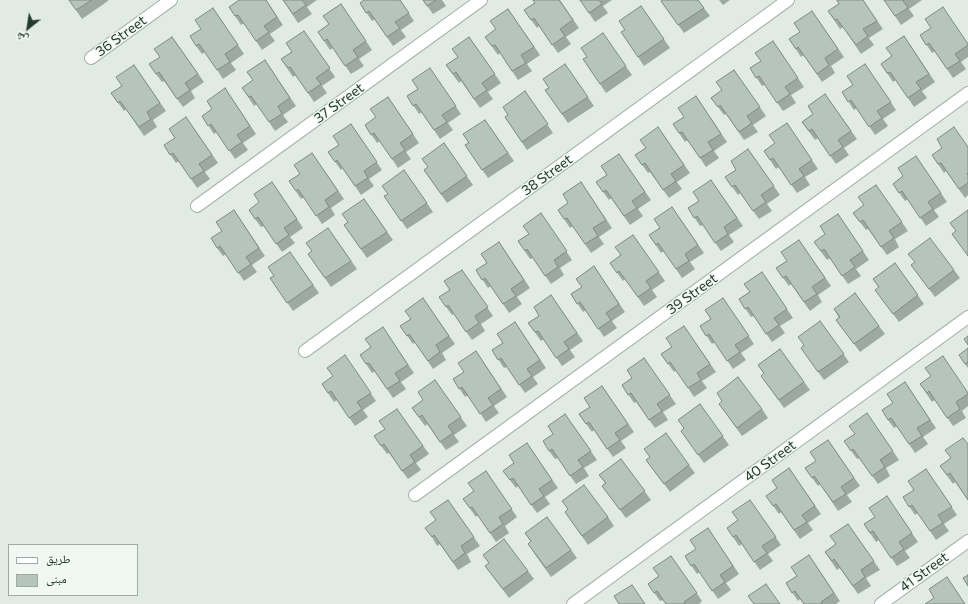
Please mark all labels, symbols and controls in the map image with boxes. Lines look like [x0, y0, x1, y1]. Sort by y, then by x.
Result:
north arrow [8, 8, 48, 48]
street label: 36 Street [92, 12, 150, 60]
text: ش [13, 30, 30, 47]
street label: 37 Street [311, 79, 367, 127]
street label: 38 Street [518, 151, 576, 199]
street label: 39 Street [663, 270, 721, 318]
street label: 40 Street [741, 437, 799, 485]
legend [8, 544, 138, 596]
street label: 41 Street [896, 549, 952, 595]
text: طريق [46, 551, 71, 565]
text: مبنى [46, 571, 67, 585]

